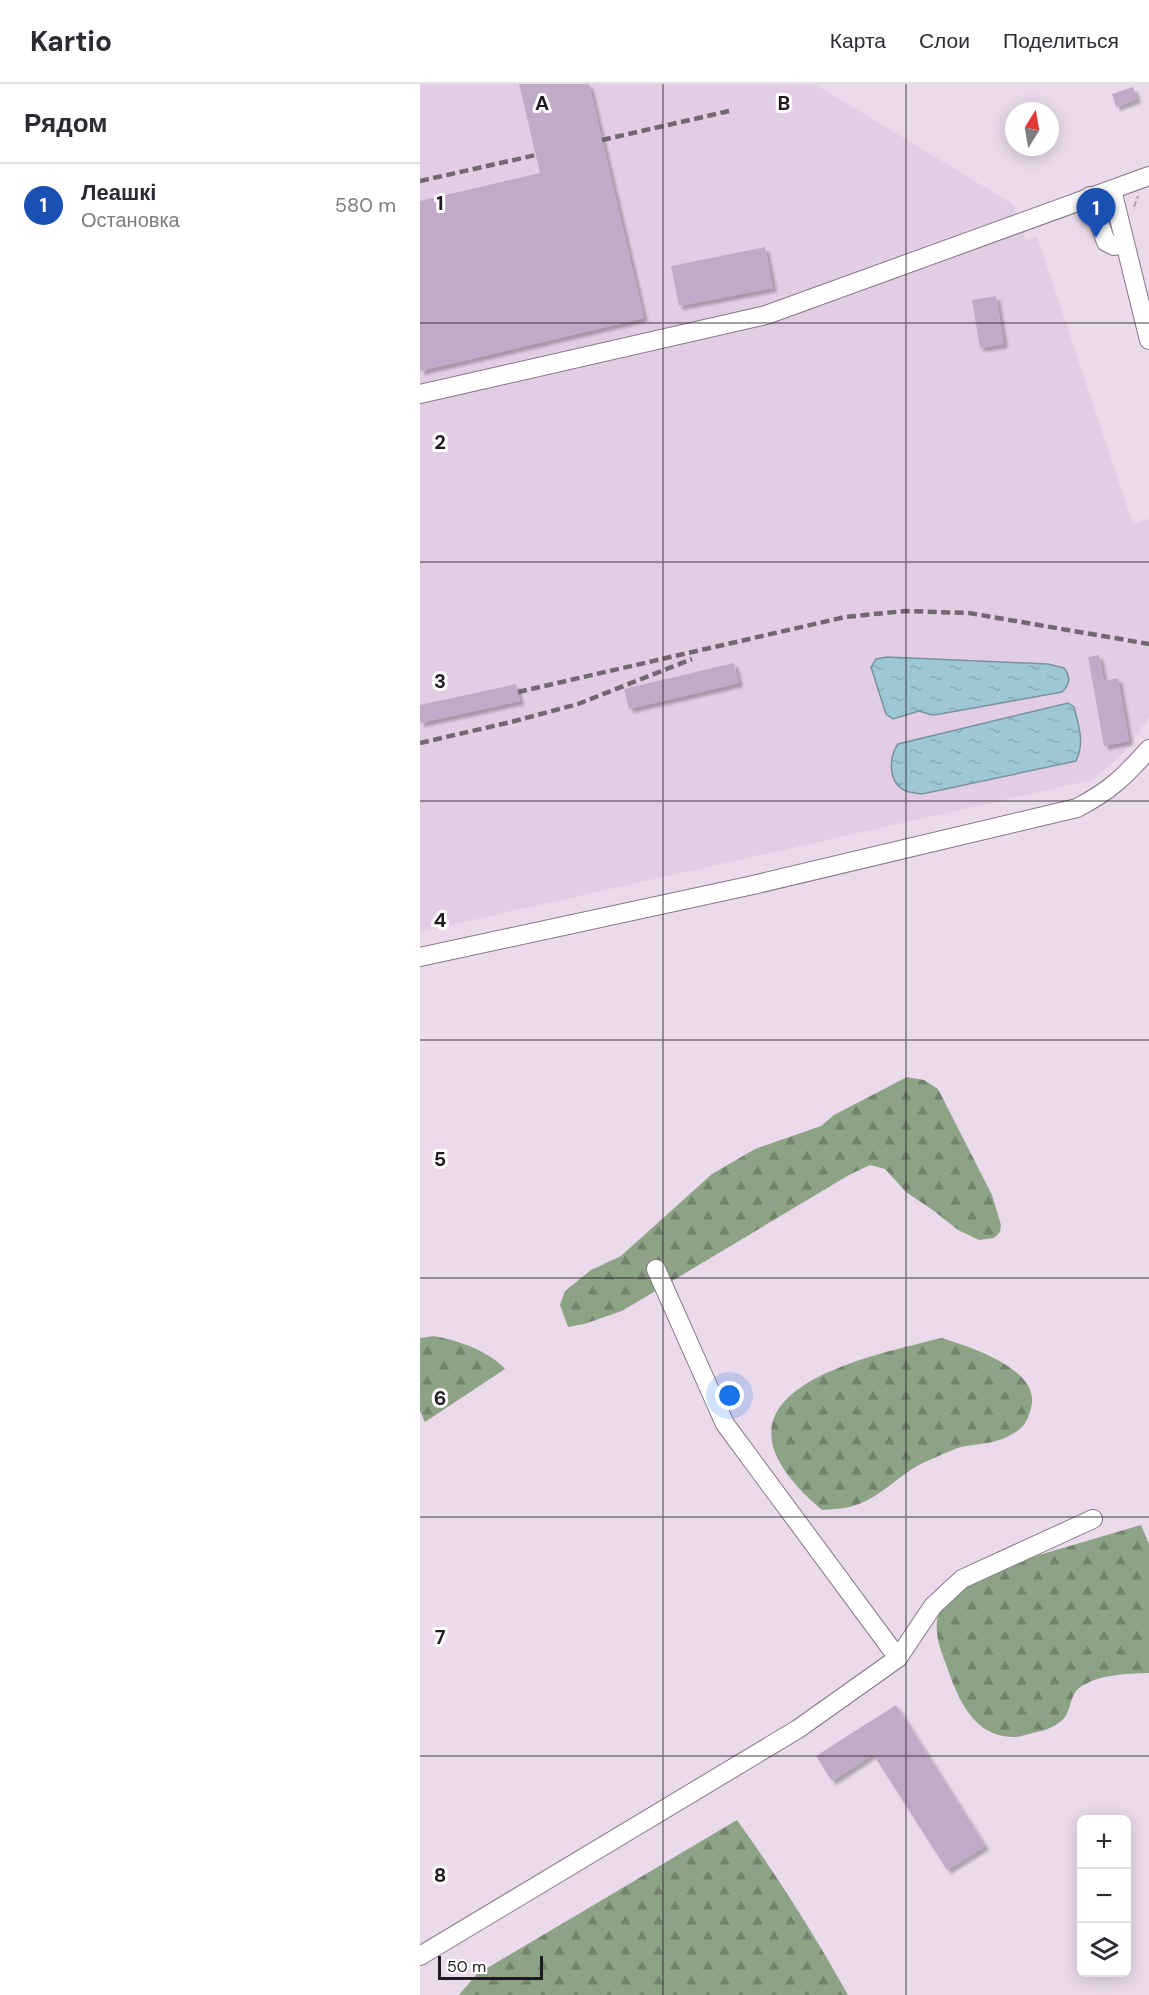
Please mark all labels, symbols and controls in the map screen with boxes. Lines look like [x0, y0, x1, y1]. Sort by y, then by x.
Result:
text: Kartio [30, 23, 112, 60]
text: Карта [830, 27, 886, 55]
text: Слои [919, 27, 970, 55]
text: Поделиться [1003, 27, 1119, 55]
text: A [535, 90, 549, 116]
text: B [778, 90, 790, 116]
north arrow [1005, 102, 1059, 156]
text: Рядом [24, 106, 107, 140]
text: Леашкі [81, 178, 156, 207]
pin: 1 [1076, 188, 1116, 238]
text: 1 [436, 190, 444, 216]
text: 1 [40, 192, 47, 218]
text: 580 m [335, 192, 396, 218]
text: Остановка [81, 207, 180, 233]
text: 2 [434, 429, 446, 455]
text: 3 [434, 668, 446, 694]
text: 4 [434, 907, 447, 933]
text: 5 [434, 1146, 446, 1172]
your location [715, 1381, 744, 1410]
text: 6 [434, 1385, 446, 1411]
text: 7 [435, 1624, 446, 1650]
map controls [1077, 1815, 1131, 1977]
button: + [1077, 1815, 1131, 1869]
text: 8 [434, 1862, 446, 1888]
button: − [1077, 1869, 1131, 1923]
button: layers [1077, 1923, 1131, 1977]
scale bar [438, 1953, 543, 1980]
text: 50 m [447, 1956, 486, 1977]

